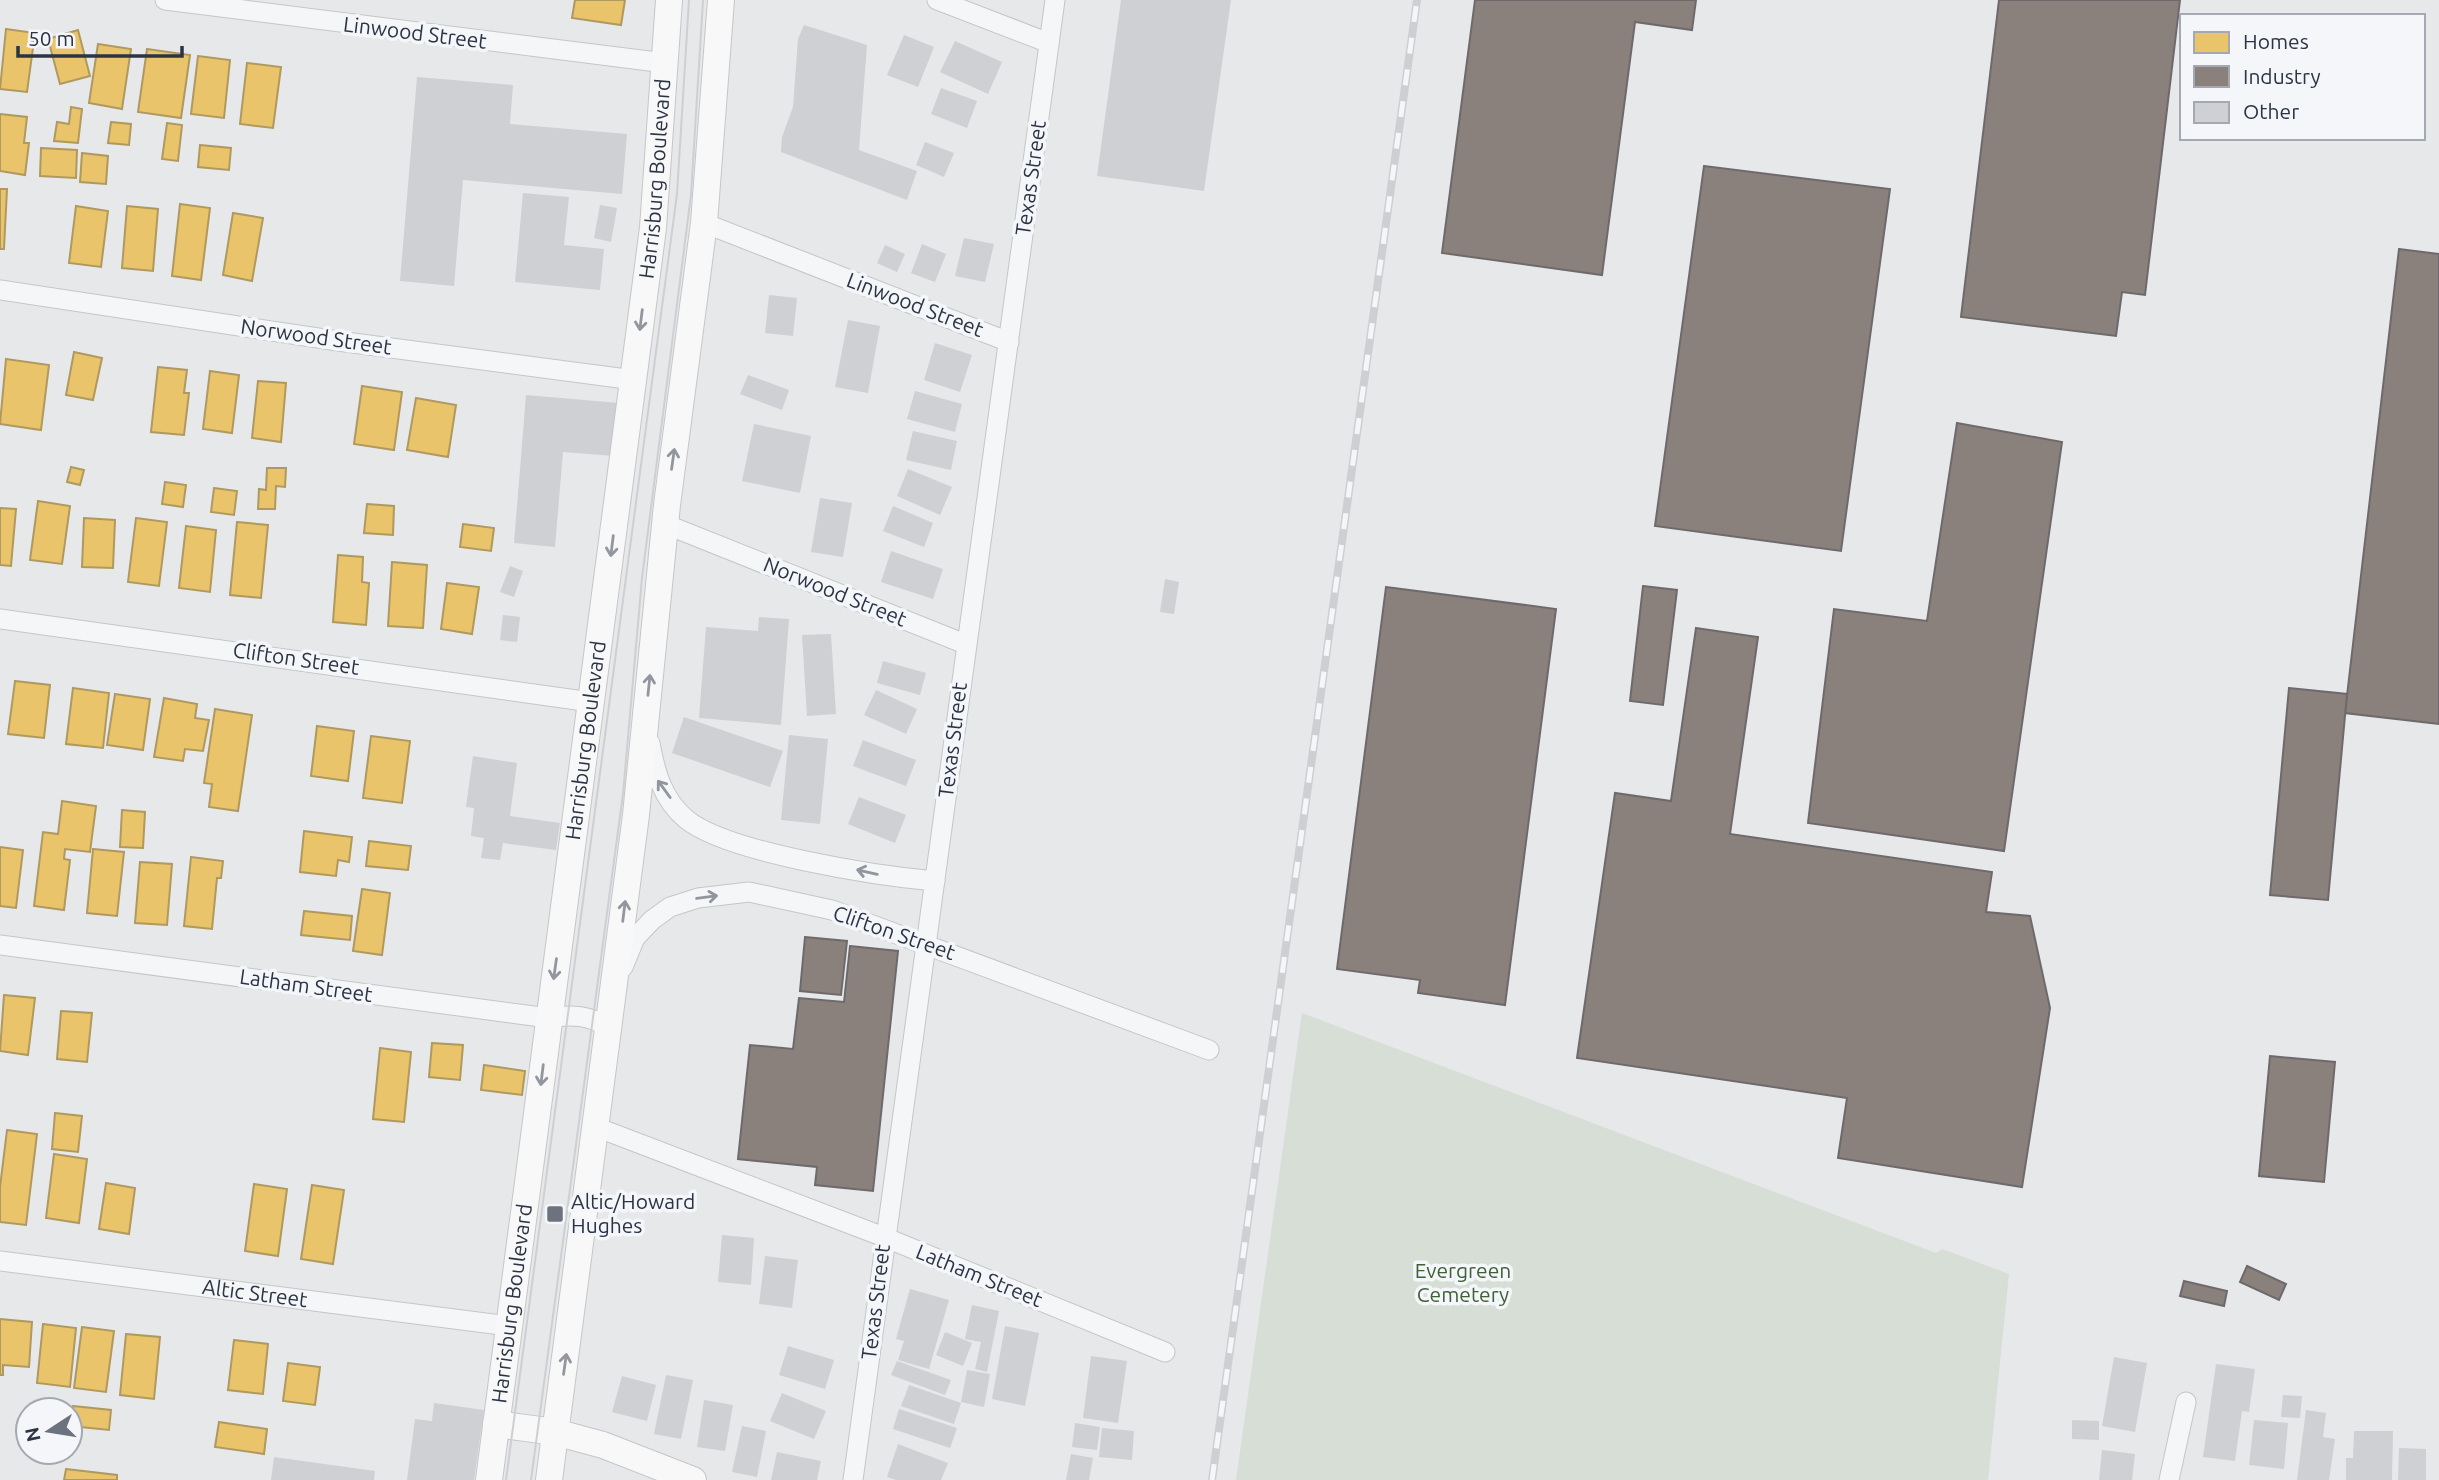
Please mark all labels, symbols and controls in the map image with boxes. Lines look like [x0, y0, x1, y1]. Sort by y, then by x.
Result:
street label: Linwood Street [342, 11, 488, 53]
scale bar [18, 14, 182, 58]
legend [2180, 14, 2425, 140]
text: 50 m [28, 26, 75, 50]
text: Homes [2243, 29, 2309, 53]
text: Industry [2243, 64, 2321, 88]
street label: Harrisburg Boulevard [633, 78, 674, 280]
text: Other [2243, 99, 2299, 123]
street label: Texas Street [1010, 119, 1050, 237]
street label: Linwood Street [844, 267, 987, 341]
one-way arrow [635, 308, 648, 331]
street label: Norwood Street [239, 314, 393, 358]
one-way arrow [667, 448, 680, 471]
one-way arrow [605, 534, 618, 557]
street label: Norwood Street [760, 551, 910, 631]
street label: Clifton Street [231, 637, 361, 679]
street label: Harrisburg Boulevard [560, 639, 610, 841]
one-way arrow [643, 675, 656, 697]
street label: Texas Street [933, 681, 971, 799]
one-way arrow [657, 780, 672, 799]
one-way arrow [856, 865, 879, 878]
one-way arrow [695, 891, 718, 904]
street label: Clifton Street [830, 900, 958, 964]
one-way arrow [617, 901, 630, 923]
one-way arrow [549, 958, 562, 980]
street label: Latham Street [238, 964, 374, 1006]
one-way arrow [535, 1063, 548, 1086]
place label: Altic/Howard Hughes [571, 1189, 695, 1237]
street label: Harrisburg Boulevard [486, 1202, 536, 1404]
marker: Altic/Howard Hughes [545, 1204, 565, 1224]
street label: Latham Street [913, 1239, 1046, 1311]
street label: Texas Street [856, 1243, 894, 1361]
park label: Evergreen Cemetery [1415, 1258, 1511, 1306]
street label: Altic Street [201, 1274, 309, 1311]
one-way arrow [558, 1353, 571, 1376]
north arrow [14, 1396, 84, 1466]
text: N [20, 1425, 45, 1444]

